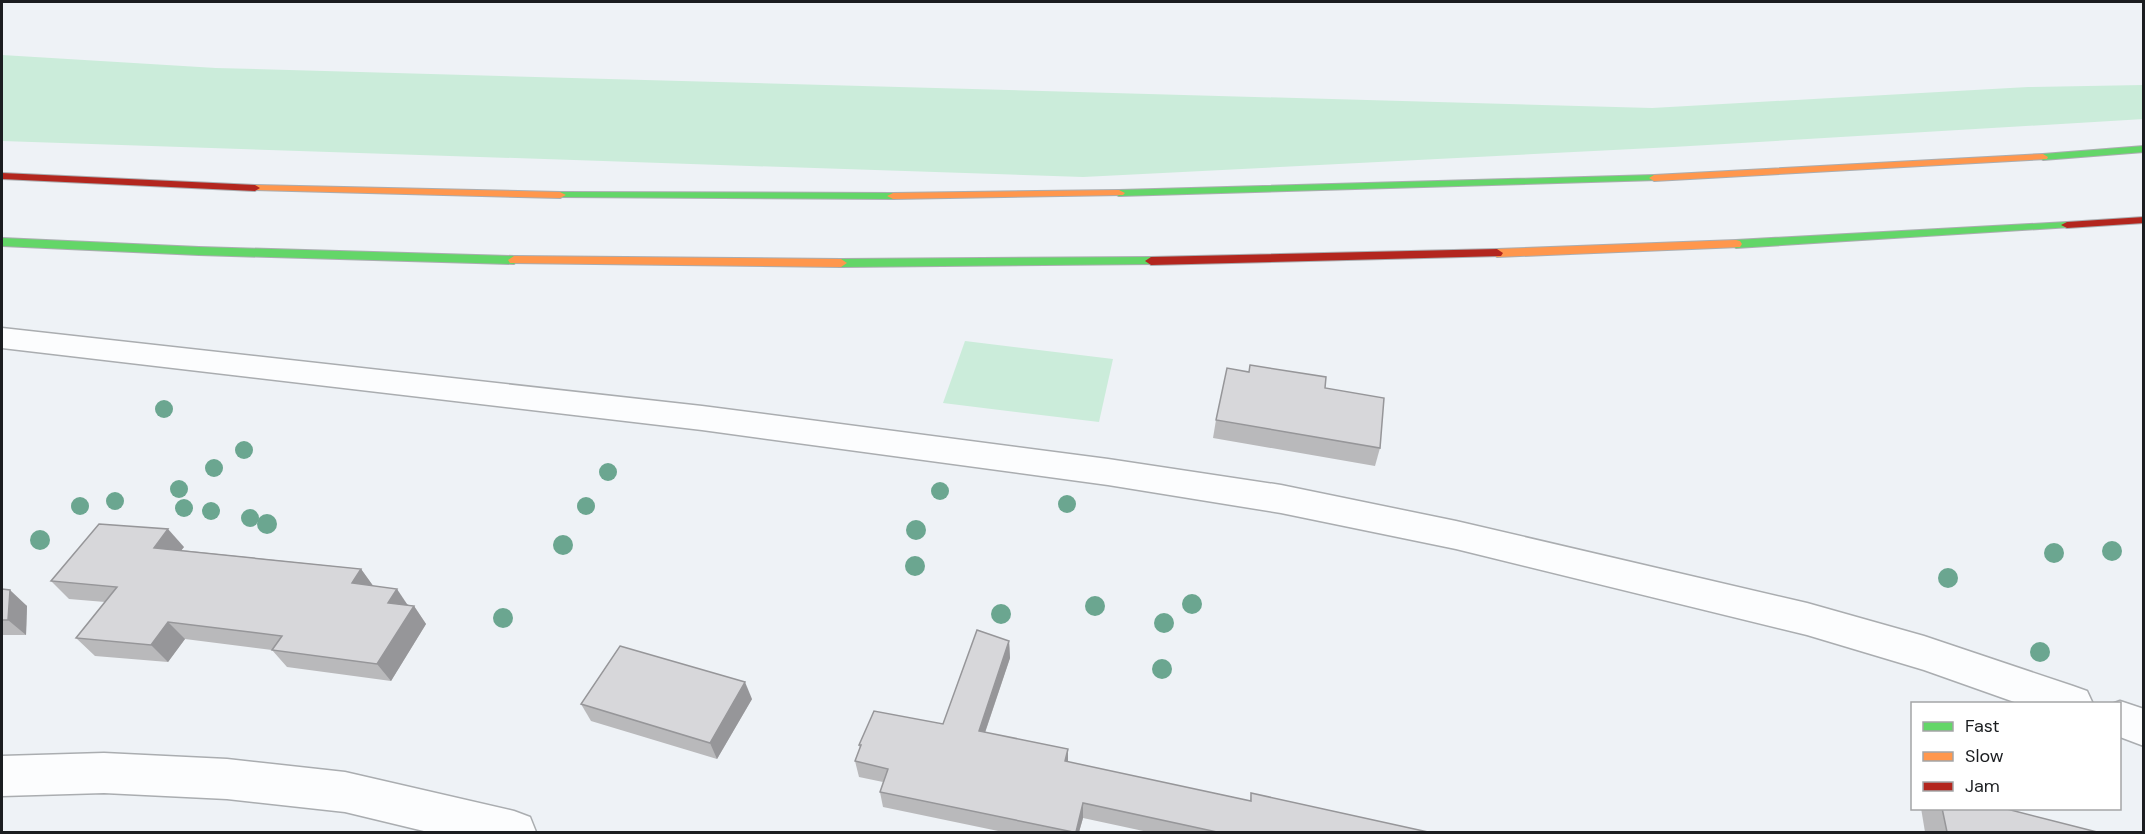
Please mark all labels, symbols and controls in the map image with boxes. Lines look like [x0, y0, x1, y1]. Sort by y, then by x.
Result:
legend [1911, 702, 2121, 810]
text: Fast [1965, 714, 2000, 738]
text: Slow [1965, 744, 2004, 768]
text: Jam [1965, 774, 2000, 798]

